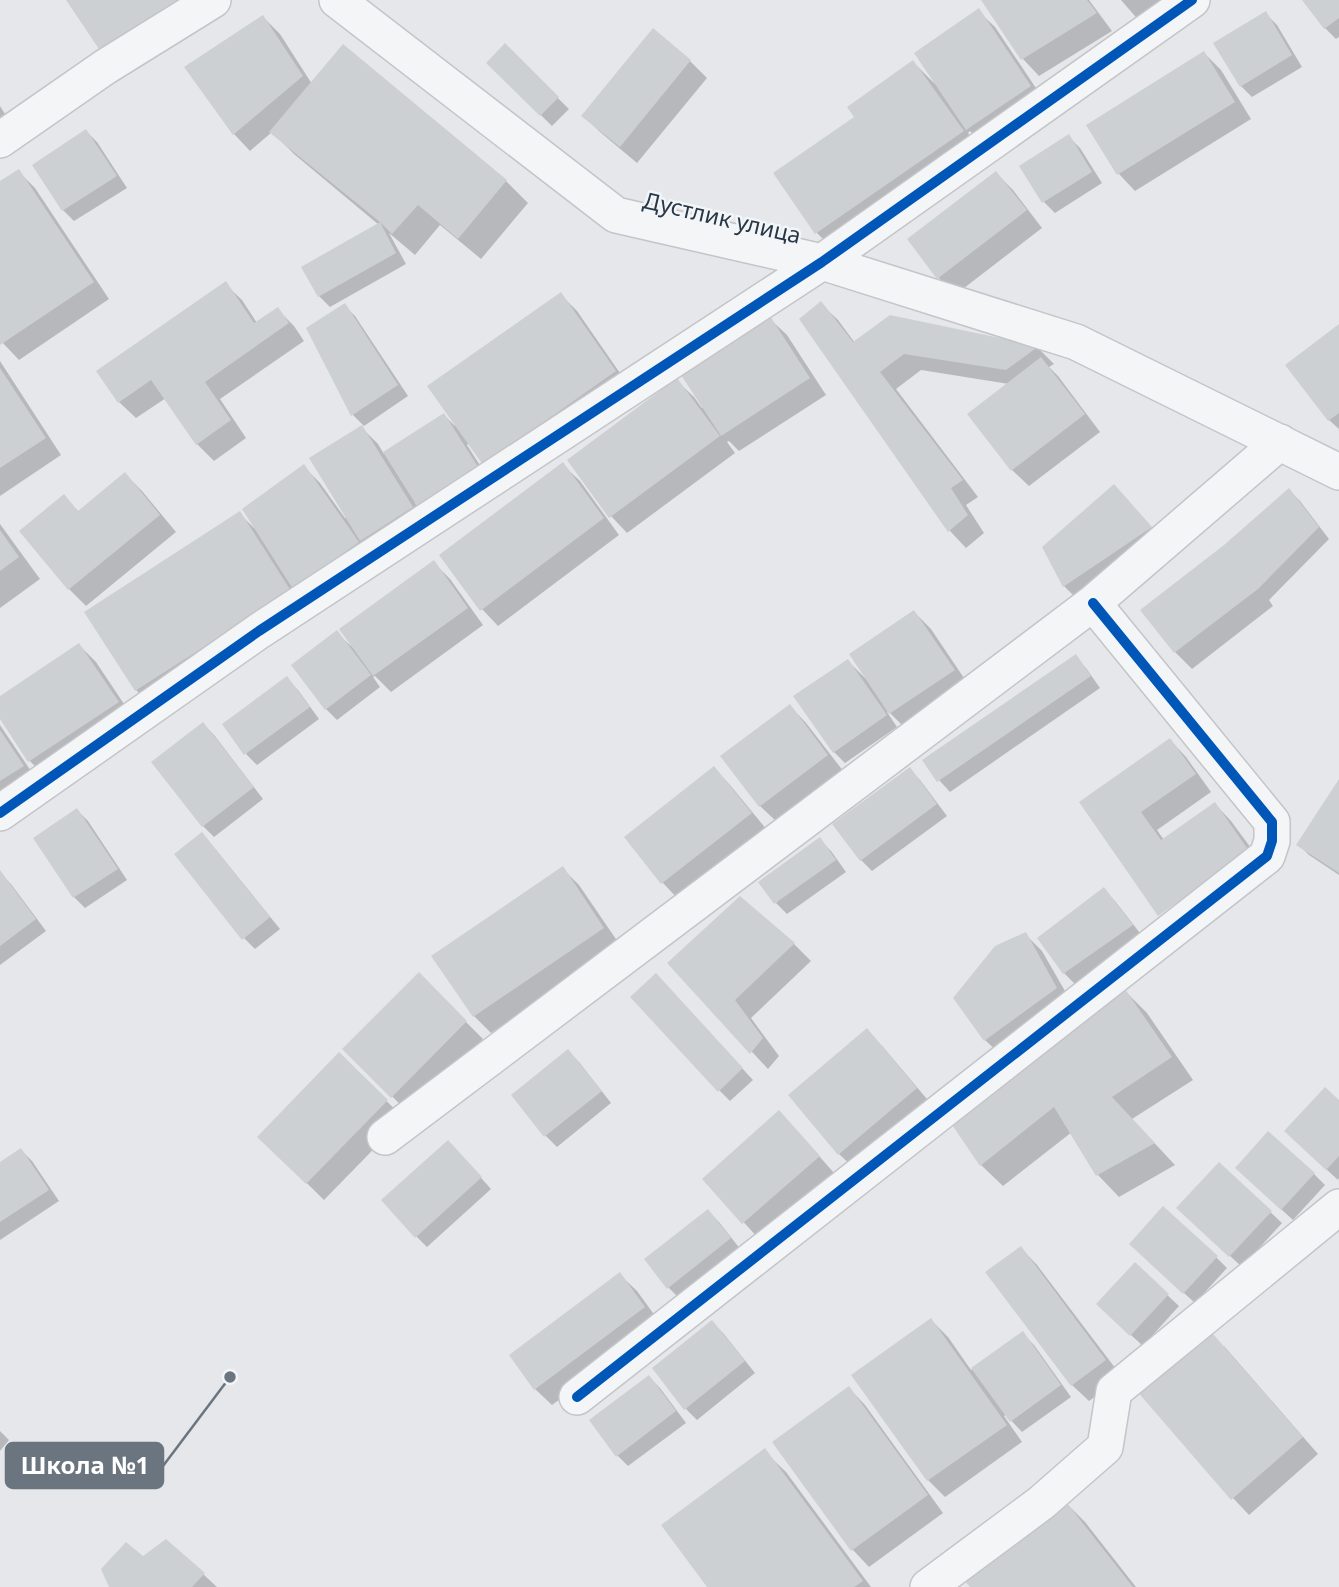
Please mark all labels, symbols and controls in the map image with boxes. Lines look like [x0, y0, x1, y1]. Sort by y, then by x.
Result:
street label: Дустлик улица [640, 183, 804, 251]
callout: Школа №1 [6, 1443, 163, 1488]
text: Школа №1 [21, 1448, 149, 1481]

